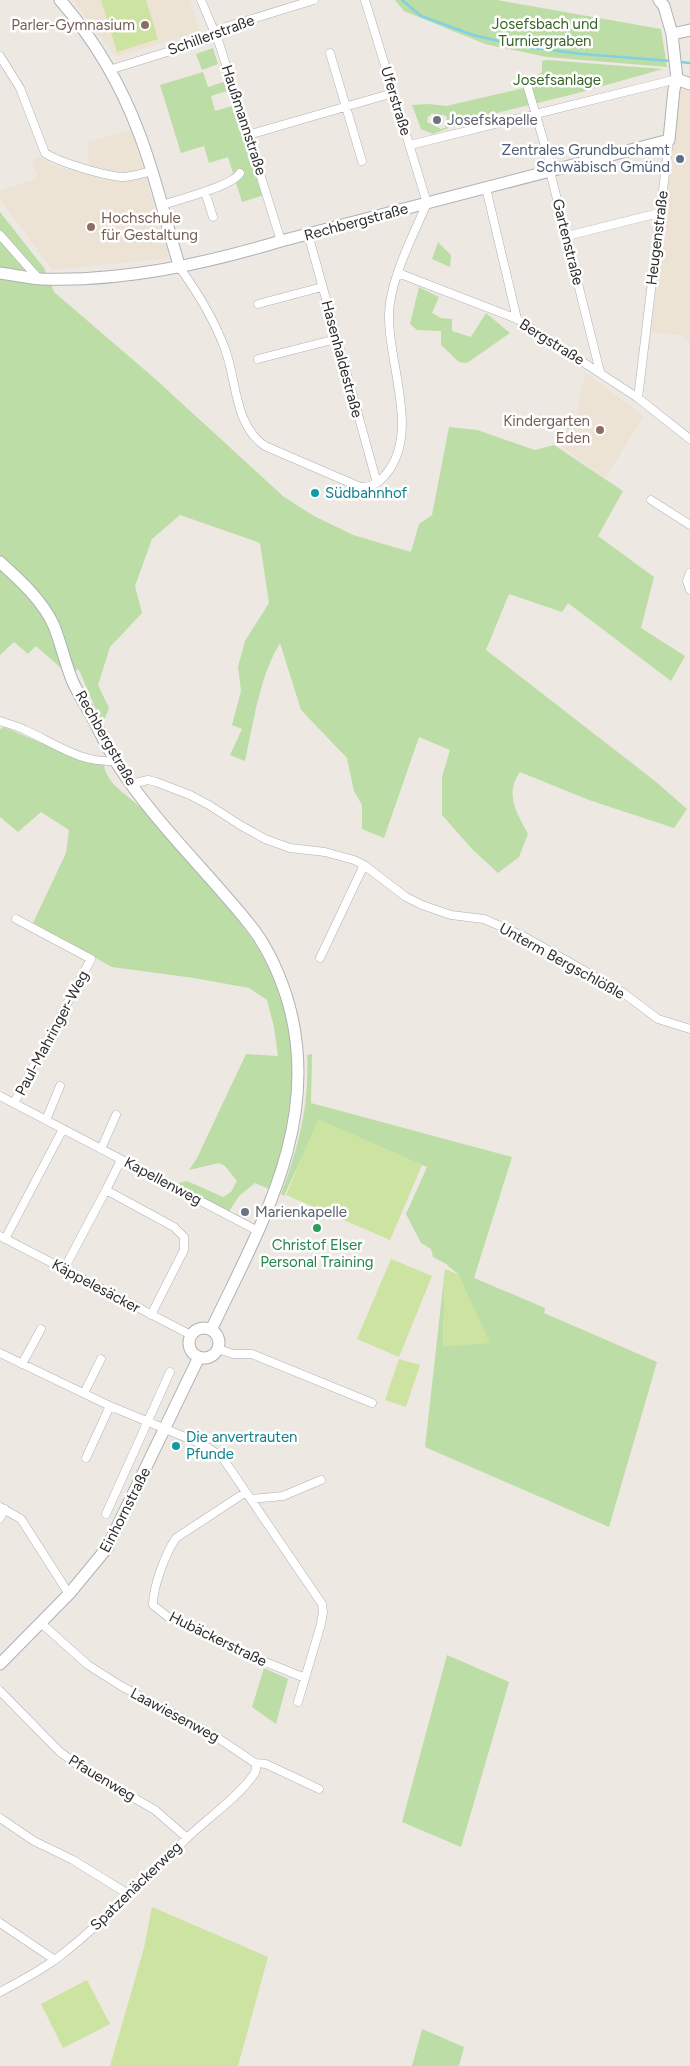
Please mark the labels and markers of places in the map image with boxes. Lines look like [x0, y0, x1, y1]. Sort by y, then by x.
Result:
place label: Parler-Gymnasium [11, 16, 135, 34]
marker: Parler-Gymnasium [139, 19, 151, 31]
place label: Josefskapelle [447, 111, 538, 129]
marker: Josefskapelle [431, 114, 443, 126]
place label: Zentrales Grundbuchamt Schwäbisch Gmünd [502, 141, 670, 176]
marker: Zentrales Grundbuchamt Schwäbisch Gmünd [674, 153, 686, 165]
place label: Hochschule für Gestaltung [101, 209, 198, 244]
marker: Hochschule für Gestaltung [85, 221, 97, 233]
place label: Kindergarten Eden [503, 412, 590, 447]
marker: Kindergarten Eden [594, 424, 606, 436]
place label: Südbahnhof [325, 484, 408, 502]
marker: Südbahnhof [309, 487, 321, 499]
place label: Marienkapelle [255, 1203, 347, 1221]
marker: Marienkapelle [239, 1206, 251, 1218]
marker: Christof Elser Personal Training [311, 1222, 323, 1234]
place label: Christof Elser Personal Training [260, 1236, 374, 1271]
place label: Die anvertrauten Pfunde [186, 1428, 297, 1463]
marker: Die anvertrauten Pfunde [170, 1440, 182, 1452]

